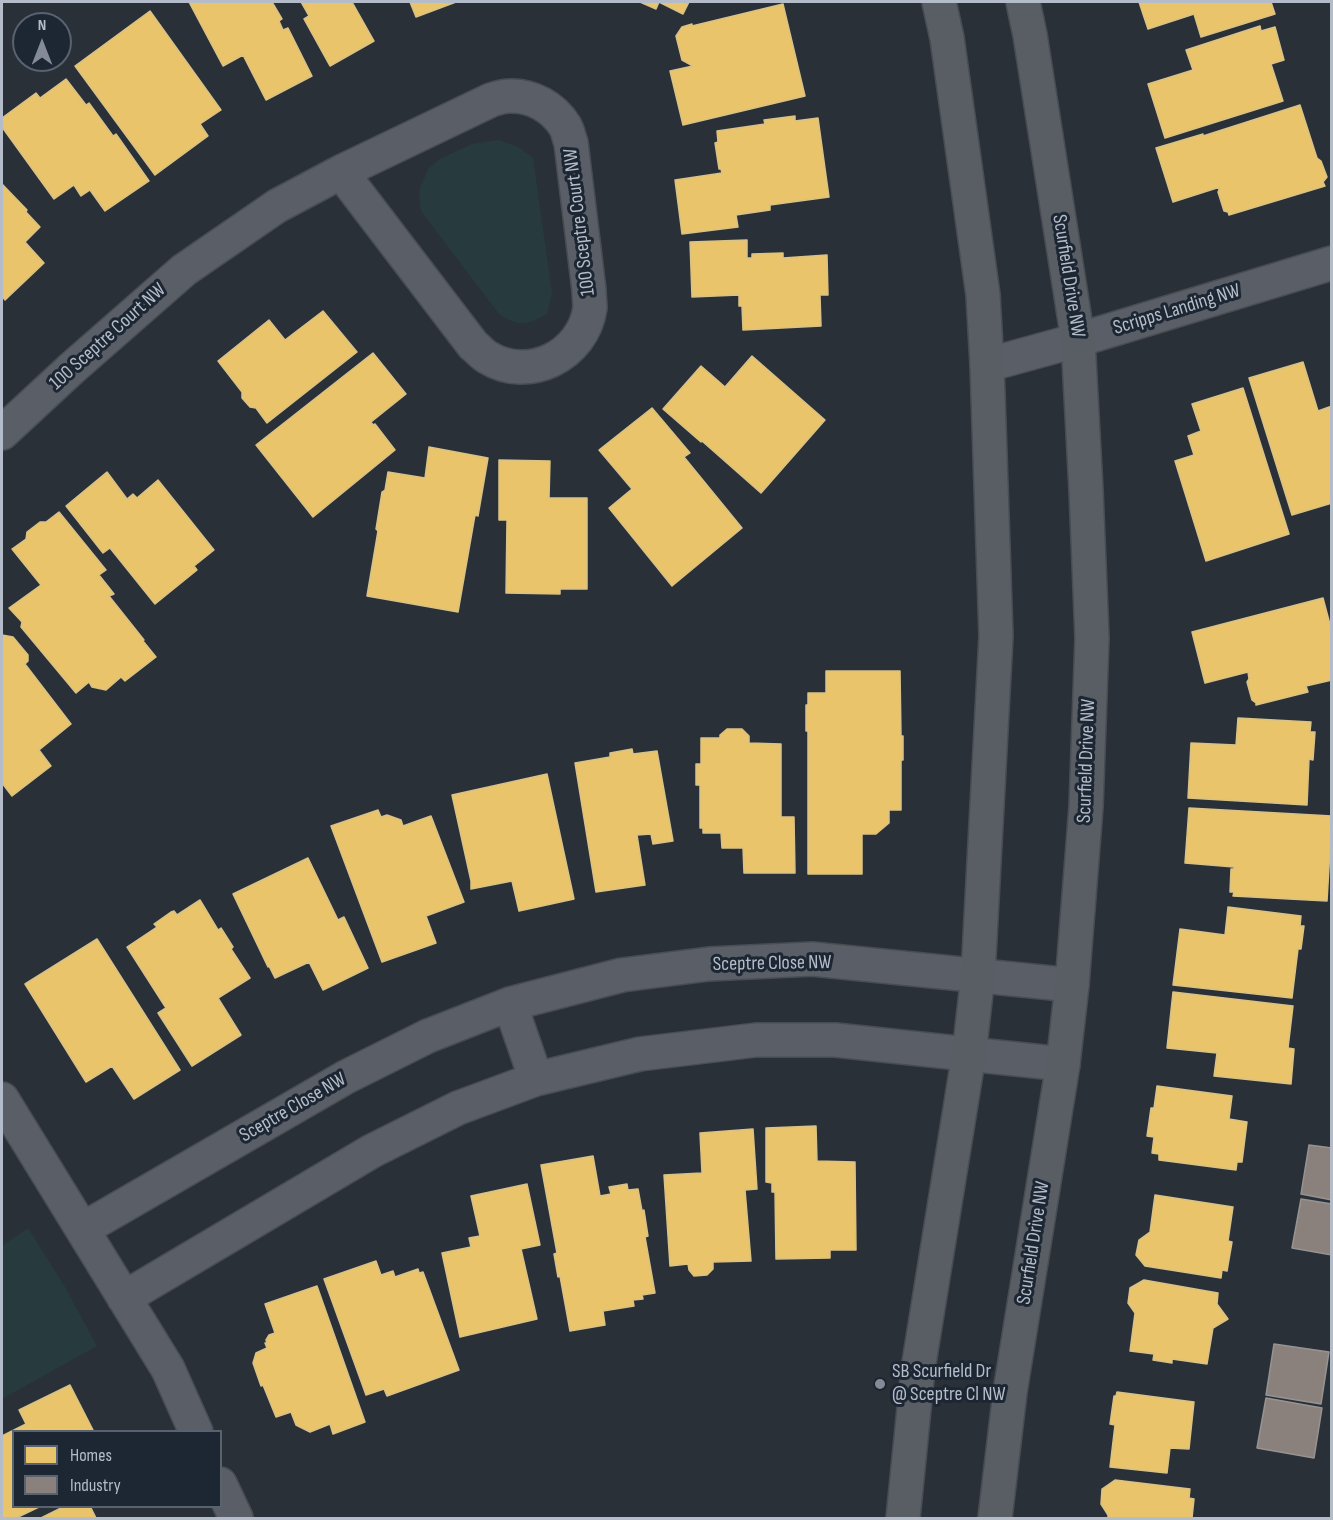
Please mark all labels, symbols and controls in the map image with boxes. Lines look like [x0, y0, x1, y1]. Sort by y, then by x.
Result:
north arrow [12, 12, 72, 72]
text: N [38, 16, 46, 35]
street label: 100 Sceptre Court NW [559, 147, 601, 297]
street label: Scurfield Drive NW [1046, 213, 1090, 339]
street label: 100 Sceptre Court NW [45, 278, 171, 396]
street label: Scripps Landing NW [1111, 279, 1243, 341]
street label: Scurfield Drive NW [1073, 698, 1101, 824]
street label: Sceptre Close NW [712, 951, 832, 977]
street label: Sceptre Close NW [236, 1068, 350, 1148]
street label: Scurfield Drive NW [1012, 1180, 1056, 1306]
place label: SB Scurfield Dr @ Sceptre Cl NW [892, 1360, 1005, 1407]
marker: SB Scurfield Dr @ Sceptre Cl NW [873, 1377, 887, 1391]
legend [12, 1430, 222, 1508]
text: Homes [70, 1445, 112, 1466]
text: Industry [70, 1475, 121, 1496]

